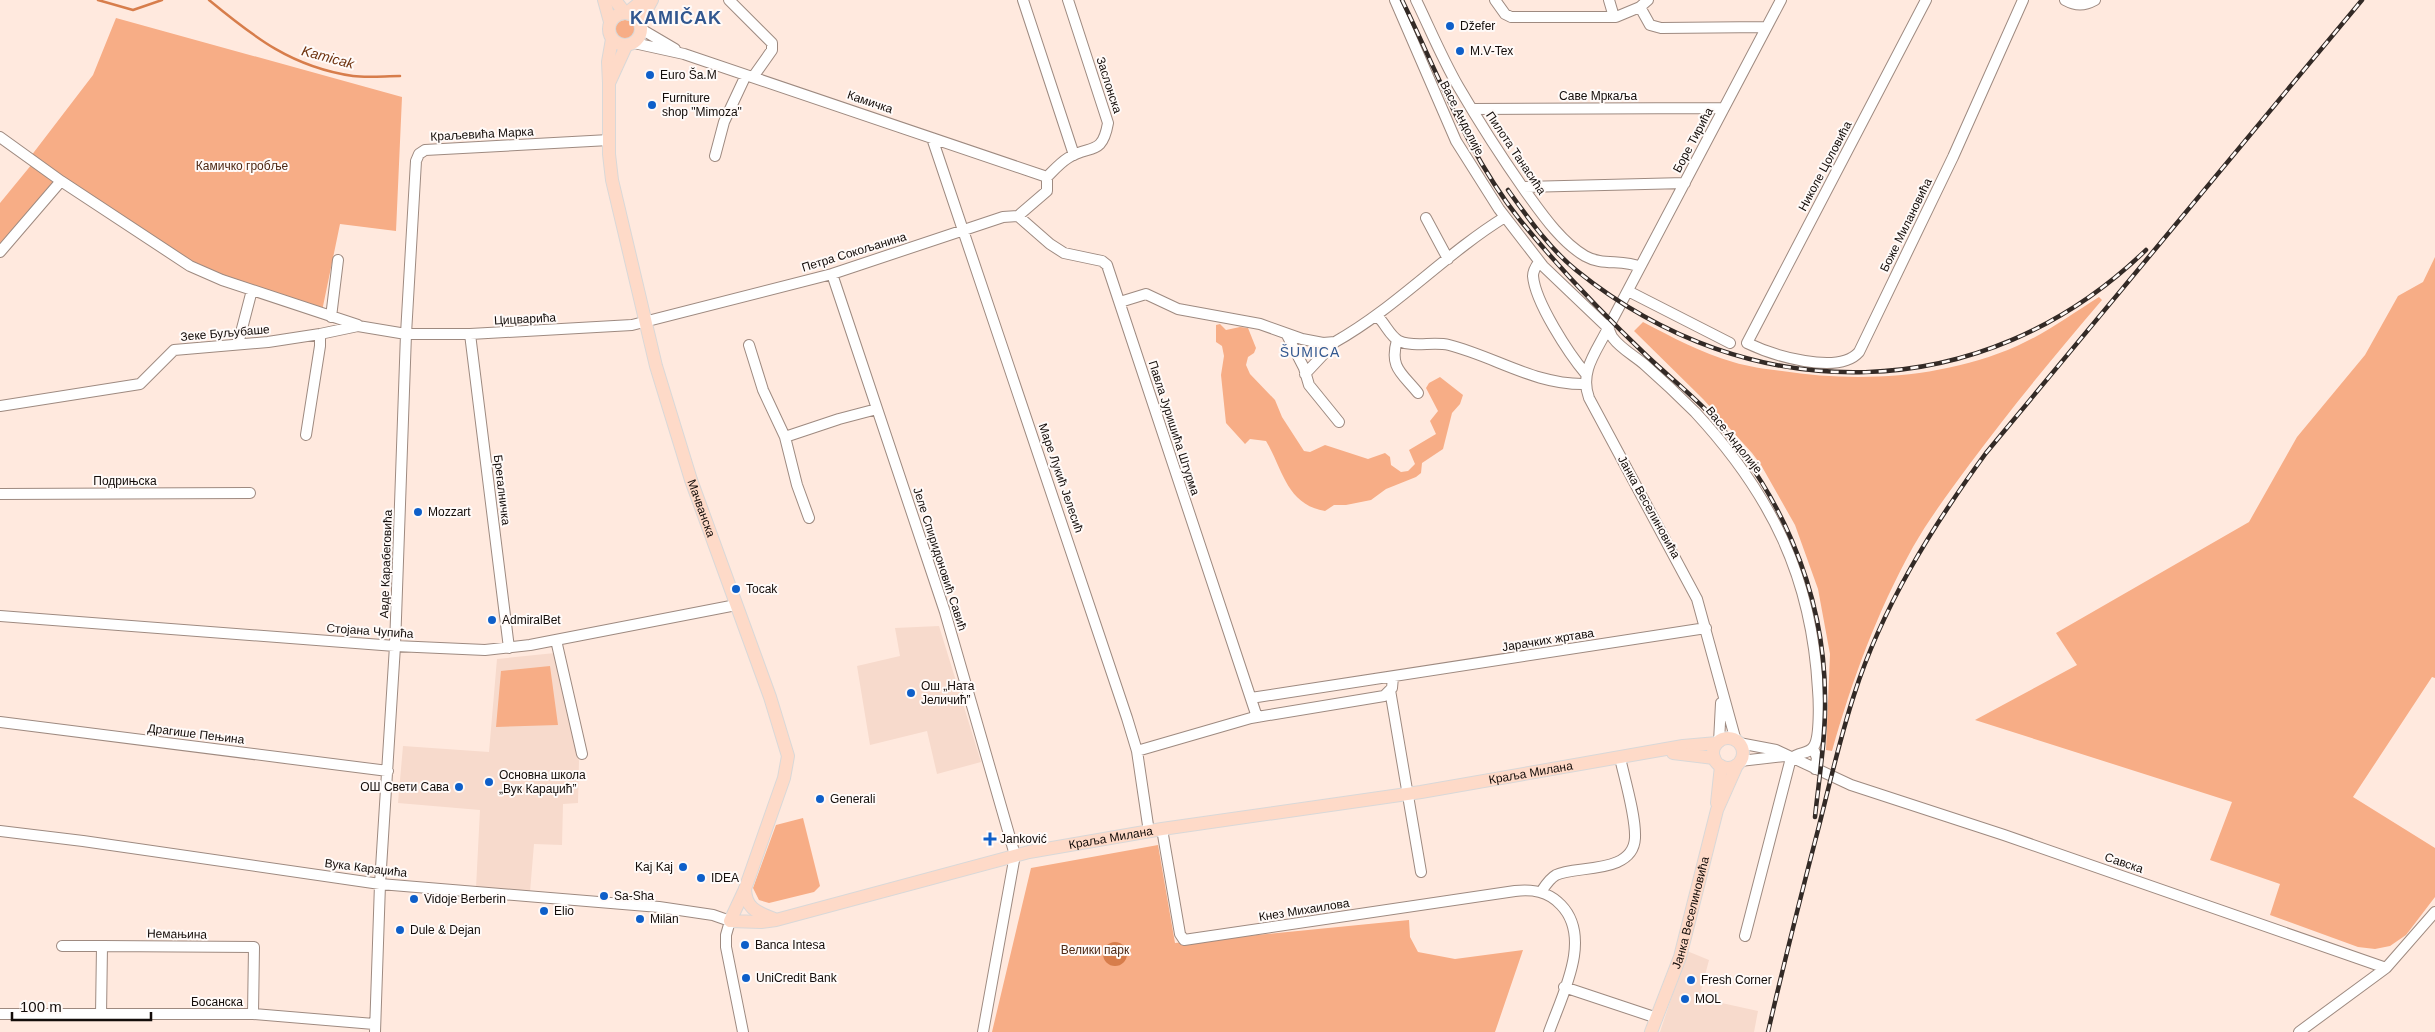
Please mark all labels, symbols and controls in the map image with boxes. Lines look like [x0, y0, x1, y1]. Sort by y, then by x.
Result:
district label: KAMIČAK [630, 7, 722, 28]
place label: Džefer [1460, 19, 1495, 33]
marker: Džefer [1444, 20, 1456, 32]
water label: Kamicak [300, 42, 357, 72]
place label: M.V-Tex [1470, 44, 1513, 58]
marker: M.V-Tex [1454, 45, 1466, 57]
street label: Заслонска [1093, 55, 1125, 115]
place label: Euro Ša.M [660, 67, 717, 82]
marker: Euro Ša.M [644, 69, 656, 81]
street label: Васе Андолије [1437, 78, 1487, 158]
street label: Камичка [845, 88, 895, 116]
street label: Саве Мркаља [1559, 89, 1637, 103]
place label: Furniture shop "Mimoza" [662, 91, 742, 119]
marker: Furniture shop "Mimoza" [646, 99, 658, 111]
street label: Боре Тирића [1670, 105, 1716, 175]
street label: Пилота Танасића [1483, 109, 1549, 197]
street label: Николе Цоловића [1795, 118, 1855, 213]
street label: Краљевића Марка [430, 124, 534, 144]
park label: Камичко гробље [196, 159, 289, 173]
street label: Боже Милановића [1877, 176, 1935, 274]
street label: Петра Сокољанина [800, 229, 908, 275]
street label: Цицварића [494, 310, 557, 328]
street label: Зеке Буљубаше [180, 322, 271, 344]
district label: ŠUMICA [1280, 344, 1340, 360]
street label: Павла Јуришића Штурма [1146, 359, 1203, 497]
street label: Васе Андолије [1703, 404, 1765, 476]
street label: Маре Лукић Јелесић [1036, 421, 1086, 535]
street label: Јанка Веселиновића [1615, 453, 1683, 561]
street label: Брегалничка [491, 454, 513, 526]
street label: Подрињска [93, 474, 157, 488]
street label: Мачванска [684, 477, 718, 539]
street label: Јеле Спиридоновић Савић [910, 486, 970, 632]
place label: Mozzart [428, 505, 471, 519]
marker: Mozzart [412, 506, 424, 518]
street label: Авде Карабеговића [377, 509, 395, 619]
place label: Tocak [746, 582, 778, 596]
marker: Tocak [730, 583, 742, 595]
place label: AdmiralBet [502, 613, 561, 627]
marker: AdmiralBet [486, 614, 498, 626]
street label: Стојана Чупића [326, 621, 414, 641]
street label: Јарачких жртава [1501, 626, 1595, 654]
place label: Ош „Ната Јеличић” [921, 679, 975, 707]
marker: Ош „Ната Јеличић” [905, 687, 917, 699]
street label: Драгише Пењина [147, 721, 245, 747]
street label: Краља Милана [1488, 758, 1574, 787]
place label: Основна школа „Вук Караџић” [499, 768, 586, 796]
marker: Основна школа „Вук Караџић” [483, 776, 495, 788]
place label: ОШ Свети Сава [360, 780, 449, 794]
marker: ОШ Свети Сава [453, 781, 465, 793]
place label: Generali [830, 792, 875, 806]
marker: Generali [814, 793, 826, 805]
street label: Краља Милана [1068, 824, 1154, 852]
place label: Janković [1000, 832, 1047, 846]
marker: Janković [984, 833, 996, 845]
street label: Савска [2103, 850, 2145, 876]
street label: Јанка Веселиновића [1669, 855, 1712, 971]
street label: Вука Караџића [324, 856, 408, 880]
place label: Kaj Kaj [635, 860, 673, 874]
marker: Kaj Kaj [677, 861, 689, 873]
place label: IDEA [711, 871, 739, 885]
marker: IDEA [695, 872, 707, 884]
place label: Sa-Sha [614, 889, 654, 903]
marker: Sa-Sha [598, 890, 610, 902]
place label: Vidoje Berberin [424, 892, 506, 906]
marker: Vidoje Berberin [408, 893, 420, 905]
street label: Кнез Михаилова [1258, 896, 1351, 924]
place label: Elio [554, 904, 574, 918]
marker: Elio [538, 905, 550, 917]
place label: Milan [650, 912, 679, 926]
marker: Milan [634, 913, 646, 925]
place label: Dule & Dejan [410, 923, 481, 937]
marker: Dule & Dejan [394, 924, 406, 936]
street label: Немањина [147, 926, 207, 942]
place label: Banca Intesa [755, 938, 825, 952]
marker: Banca Intesa [739, 939, 751, 951]
park label: Велики парк [1061, 943, 1130, 957]
place label: UniCredit Bank [756, 971, 838, 985]
marker: UniCredit Bank [740, 972, 752, 984]
place label: Fresh Corner [1701, 973, 1772, 987]
marker: Fresh Corner [1685, 974, 1697, 986]
scale bar [12, 990, 151, 1022]
place label: MOL [1695, 992, 1721, 1006]
marker: MOL [1679, 993, 1691, 1005]
street label: Босанска [191, 995, 243, 1009]
text: 100 m [20, 998, 62, 1015]

